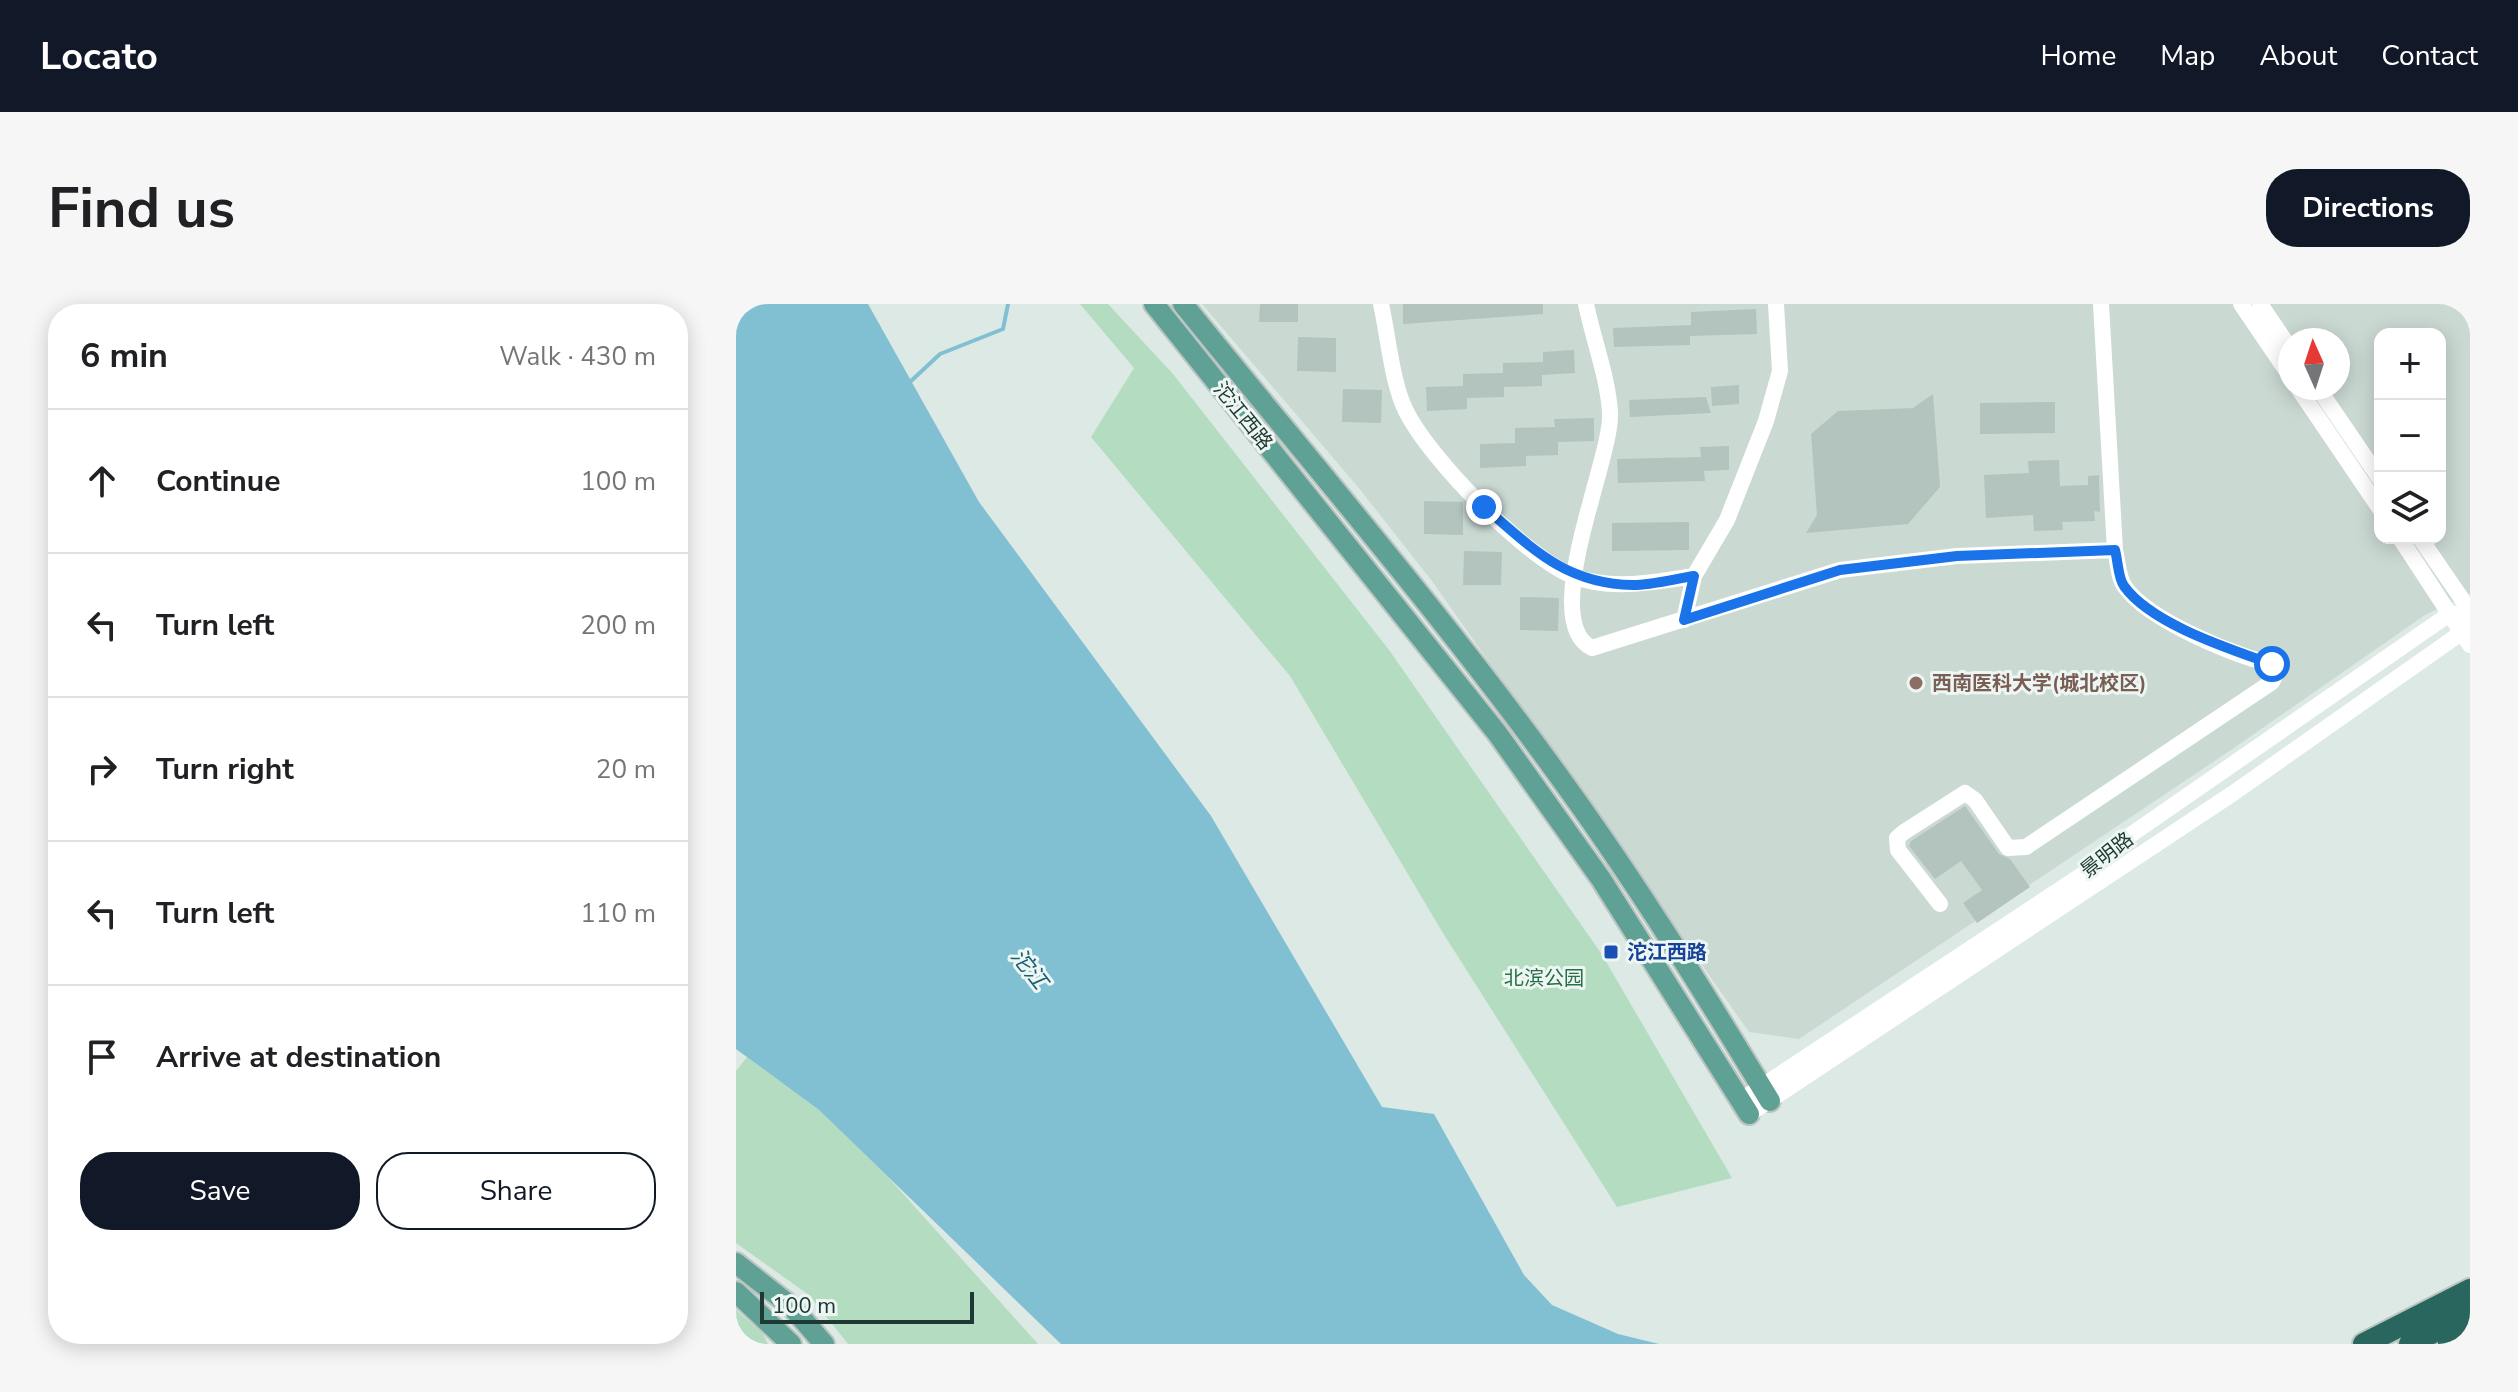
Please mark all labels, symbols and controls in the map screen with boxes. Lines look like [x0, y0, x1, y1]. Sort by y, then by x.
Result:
text: Locato [40, 31, 158, 82]
text: Home [2041, 37, 2116, 75]
text: Map [2160, 37, 2215, 75]
text: About [2259, 37, 2337, 75]
text: Contact [2381, 37, 2478, 75]
button: Directions [2266, 169, 2470, 247]
text: Find us [48, 170, 235, 247]
north arrow [2278, 328, 2350, 400]
map controls [2374, 328, 2446, 544]
button: + [2374, 328, 2446, 400]
text: 6 min [80, 333, 168, 379]
text: Walk · 430 m [499, 339, 656, 374]
street label: 沱江西路 [1207, 376, 1279, 456]
button: − [2374, 400, 2446, 472]
icon: ahead [80, 459, 124, 503]
text: Continue [156, 461, 281, 502]
text: 100 m [580, 464, 656, 499]
button: layers [2374, 472, 2446, 544]
route end [1466, 489, 1502, 525]
icon: left [80, 603, 124, 647]
text: Turn left [156, 605, 274, 646]
text: 200 m [580, 608, 656, 643]
route start [2254, 646, 2290, 682]
place label: 西南医科大学(城北校区) [1932, 670, 2146, 697]
marker: 西南医科大学(城北校区) [1907, 674, 1925, 692]
icon: right [80, 747, 124, 791]
text: Turn right [156, 749, 294, 790]
text: 20 m [596, 752, 656, 787]
street label: 景明路 [2075, 826, 2139, 884]
icon: left [80, 891, 124, 935]
text: Turn left [156, 893, 274, 934]
text: 110 m [580, 896, 656, 931]
place label: 沱江西路 [1627, 939, 1707, 966]
water label: 沱江 [1004, 942, 1056, 997]
marker: 沱江西路 [1602, 943, 1620, 961]
park label: 北滨公园 [1504, 965, 1584, 992]
icon: arrive [80, 1035, 124, 1079]
text: Arrive at destination [156, 1037, 441, 1078]
button: Save [80, 1152, 360, 1230]
button: Share [376, 1152, 656, 1230]
scale bar [760, 1288, 974, 1324]
text: 100 m [772, 1291, 836, 1321]

